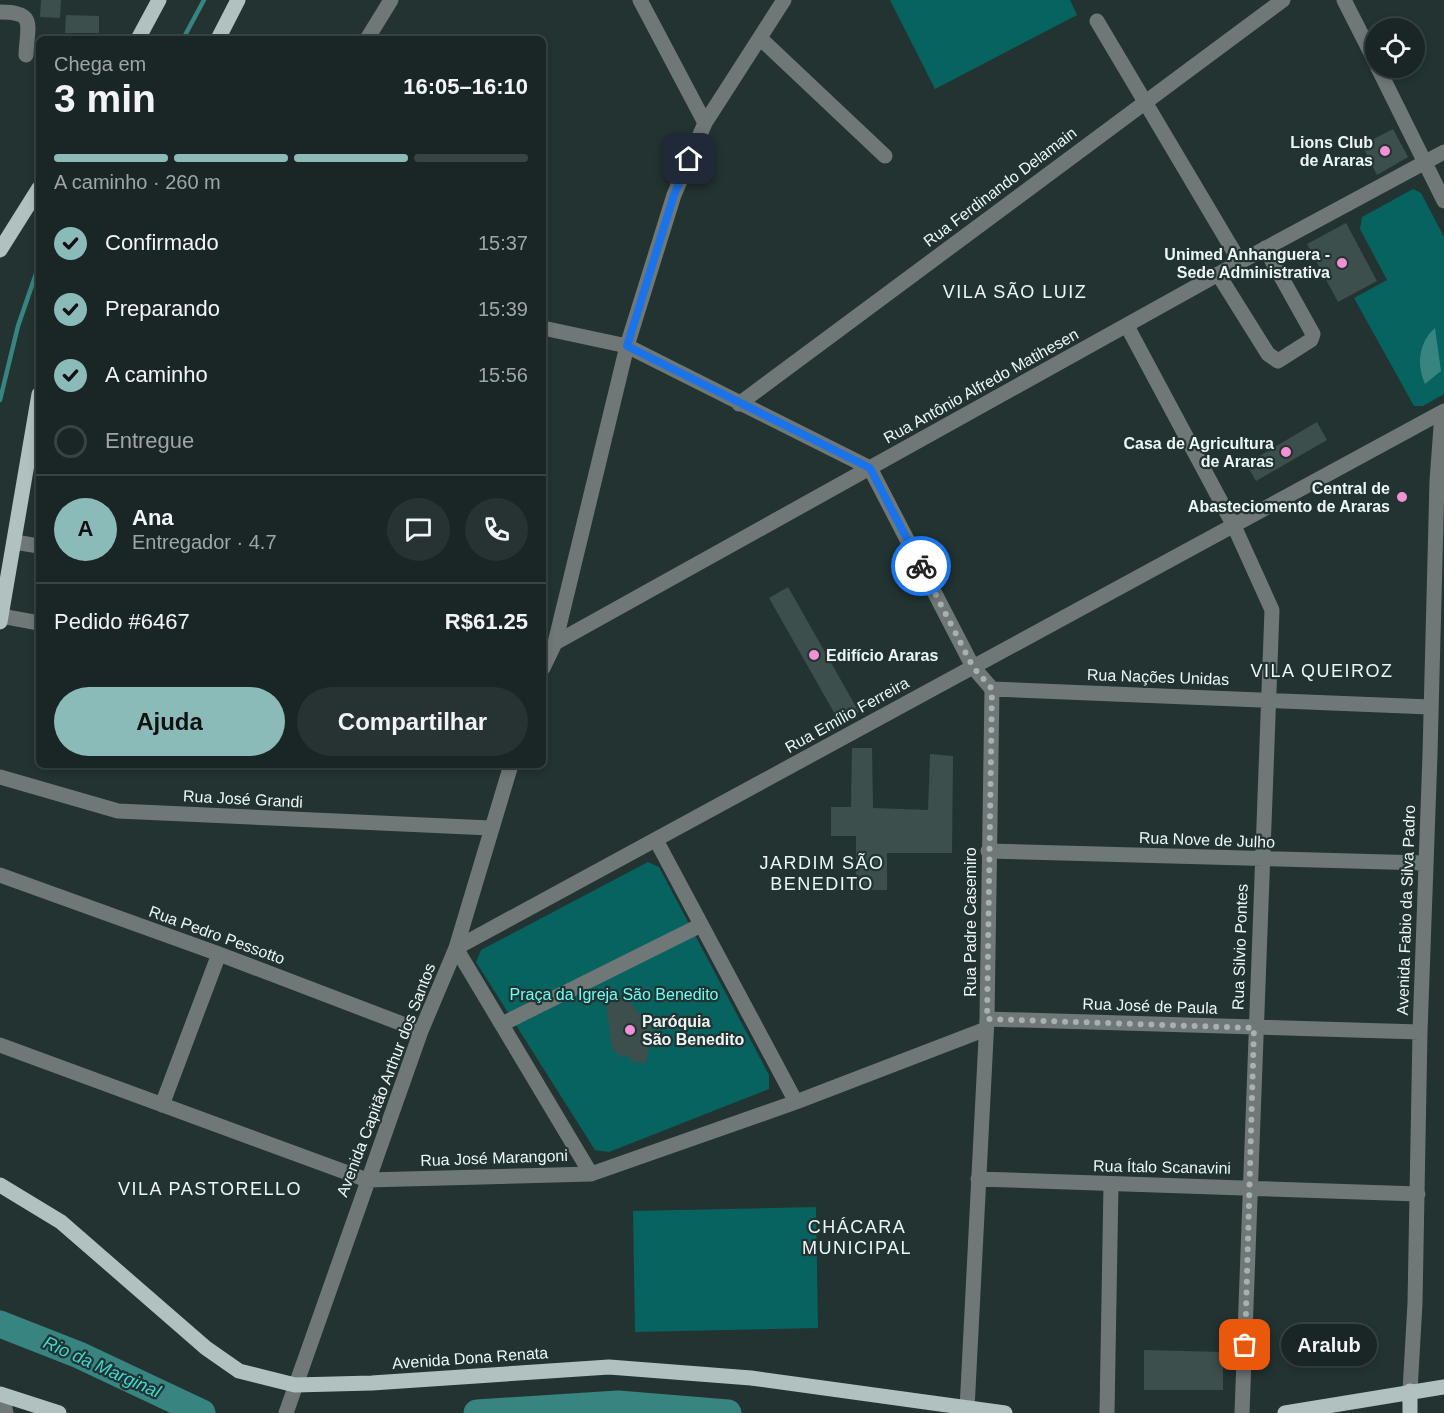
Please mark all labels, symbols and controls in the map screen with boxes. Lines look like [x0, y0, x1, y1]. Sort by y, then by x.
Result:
map controls [1365, 18, 1425, 78]
button: locate [1365, 18, 1425, 78]
text: Chega em [54, 53, 146, 75]
text: 16:05–16:10 [403, 74, 528, 99]
text: 3 min [54, 77, 156, 120]
street label: Rua Ferdinando Delamain [920, 124, 1080, 250]
pin [663, 133, 714, 184]
place label: Lions Club de Araras [1290, 134, 1373, 169]
icon: home [672, 142, 705, 175]
marker: Lions Club de Araras [1378, 144, 1392, 158]
text: A caminho · 260 m [54, 171, 221, 193]
icon: check [54, 227, 87, 260]
text: Confirmado [105, 230, 219, 255]
text: 15:37 [478, 232, 528, 254]
place label: Unimed Anhanguera - Sede Administrativa [1164, 246, 1330, 281]
marker: Unimed Anhanguera - Sede Administrativa [1335, 256, 1349, 270]
district label: VILA SÃO LUIZ [943, 281, 1087, 302]
icon: check [54, 293, 87, 326]
text: Preparando [105, 296, 220, 321]
text: 15:39 [478, 298, 528, 320]
street label: Rua Antônio Alfredo Matihesen [881, 325, 1081, 447]
icon: check [54, 359, 87, 392]
text: A caminho [105, 362, 208, 387]
text: 15:56 [478, 364, 528, 386]
text: Entregue [105, 428, 194, 453]
place label: Casa de Agricultura de Araras [1123, 435, 1274, 470]
marker: Casa de Agricultura de Araras [1279, 445, 1293, 459]
place label: Central de Abasteciomento de Araras [1188, 480, 1390, 515]
marker: Central de Abasteciomento de Araras [1395, 490, 1409, 504]
button: chat [387, 498, 450, 561]
button: phone [465, 498, 528, 561]
text: Ana [132, 505, 174, 530]
text: A [78, 516, 93, 541]
text: Entregador · 4.7 [132, 531, 277, 553]
courier [891, 536, 951, 596]
icon: bike [905, 550, 938, 583]
text: Pedido #6467 [54, 609, 190, 634]
text: R$61.25 [445, 609, 528, 634]
place label: Edifício Araras [826, 647, 938, 664]
marker: Edifício Araras [807, 648, 821, 662]
district label: VILA QUEIROZ [1250, 661, 1394, 681]
street label: Rua Nações Unidas [1087, 666, 1229, 688]
street label: Rua Emílio Ferreira [782, 674, 912, 756]
button: Ajuda [54, 687, 285, 756]
button: Compartilhar [297, 687, 528, 756]
street label: Rua José Grandi [183, 787, 303, 811]
street label: Avenida Fabio da Silva Padro [1394, 804, 1418, 1015]
street label: Rua Nove de Julho [1139, 829, 1275, 851]
street label: Rua Padre Casemiro [962, 847, 979, 997]
district label: JARDIM SÃO BENEDITO [759, 852, 885, 894]
street label: Rua Silvio Pontes [1229, 884, 1251, 1010]
street label: Rua Pedro Pessotto [147, 903, 287, 968]
street label: Avenida Capitão Arthur dos Santos [333, 961, 439, 1199]
park label: Praça da Igreja São Benedito [509, 986, 719, 1003]
street label: Rua José de Paula [1082, 995, 1218, 1017]
place label: Paróquia São Benedito [642, 1013, 744, 1048]
marker: Paróquia São Benedito [623, 1023, 637, 1037]
street label: Rua José Marangoni [420, 1147, 568, 1169]
street label: Rua Ítalo Scanavini [1093, 1156, 1231, 1177]
district label: VILA PASTORELLO [118, 1179, 302, 1199]
district label: CHÁCARA MUNICIPAL [802, 1217, 912, 1258]
pin [1219, 1319, 1270, 1370]
callout: Aralub [1281, 1324, 1377, 1366]
icon: bag [1228, 1328, 1261, 1361]
water label: Rio da Marginal [40, 1332, 165, 1402]
text: Aralub [1297, 1334, 1361, 1356]
street label: Avenida Dona Renata [391, 1344, 549, 1372]

